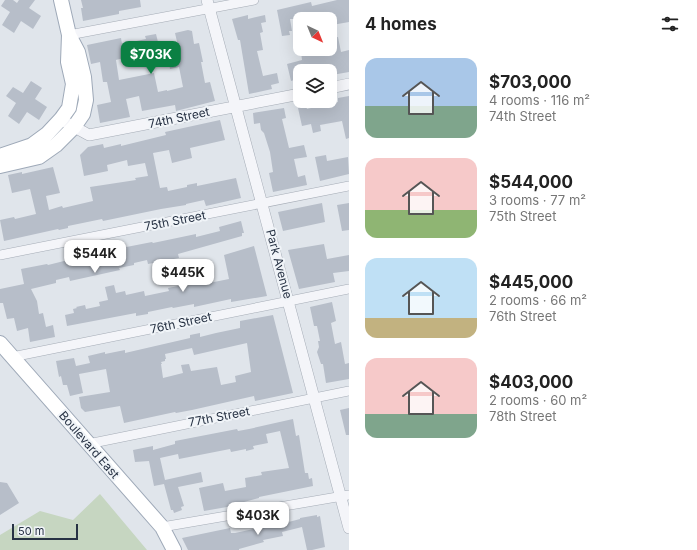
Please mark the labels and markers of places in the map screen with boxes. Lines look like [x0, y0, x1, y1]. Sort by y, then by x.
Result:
pin: $703K [123, 41, 179, 75]
pin: $544K [67, 240, 123, 274]
pin: $445K [155, 259, 211, 293]
pin: $403K [230, 502, 286, 536]

